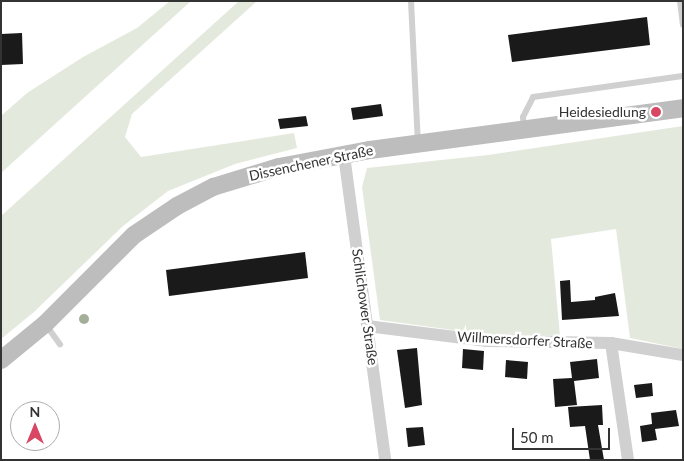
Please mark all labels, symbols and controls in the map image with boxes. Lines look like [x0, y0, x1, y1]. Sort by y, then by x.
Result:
place label: Heidesiedlung [559, 104, 646, 120]
marker: Heidesiedlung [650, 106, 662, 118]
street label: Dissenchener Straße [247, 142, 375, 184]
street label: Schlichower Straße [348, 248, 382, 366]
street label: Willmersdorfer Straße [457, 328, 593, 352]
north arrow [10, 401, 60, 451]
text: N [30, 403, 40, 420]
scale bar [514, 418, 612, 450]
text: 50 m [520, 428, 554, 446]

